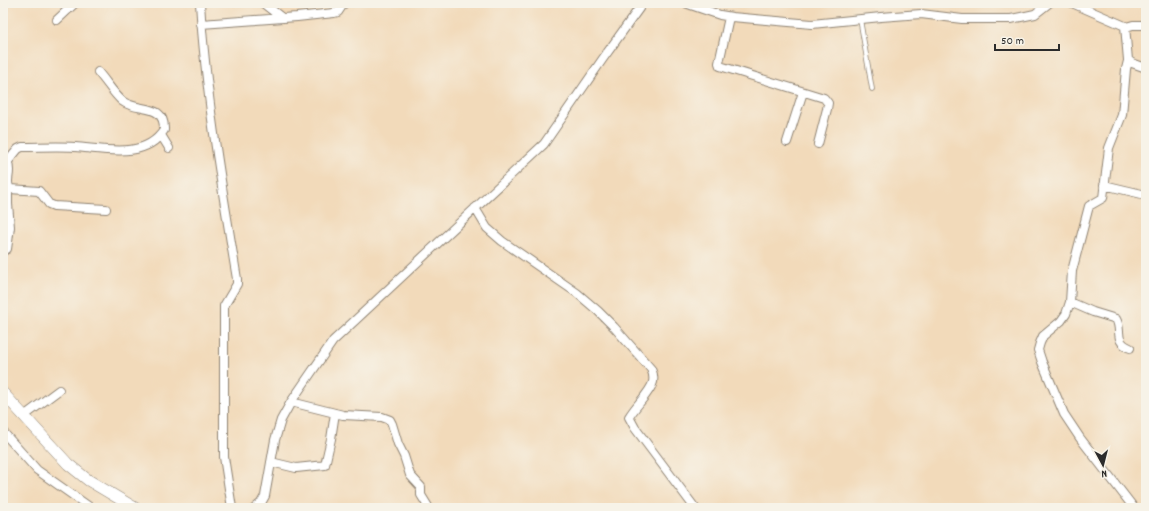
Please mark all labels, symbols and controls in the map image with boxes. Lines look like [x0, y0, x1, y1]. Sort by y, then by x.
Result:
scale bar [995, 26, 1059, 52]
text: 50 m [1001, 33, 1024, 50]
north arrow [1083, 445, 1123, 485]
text: N [1100, 465, 1108, 481]

